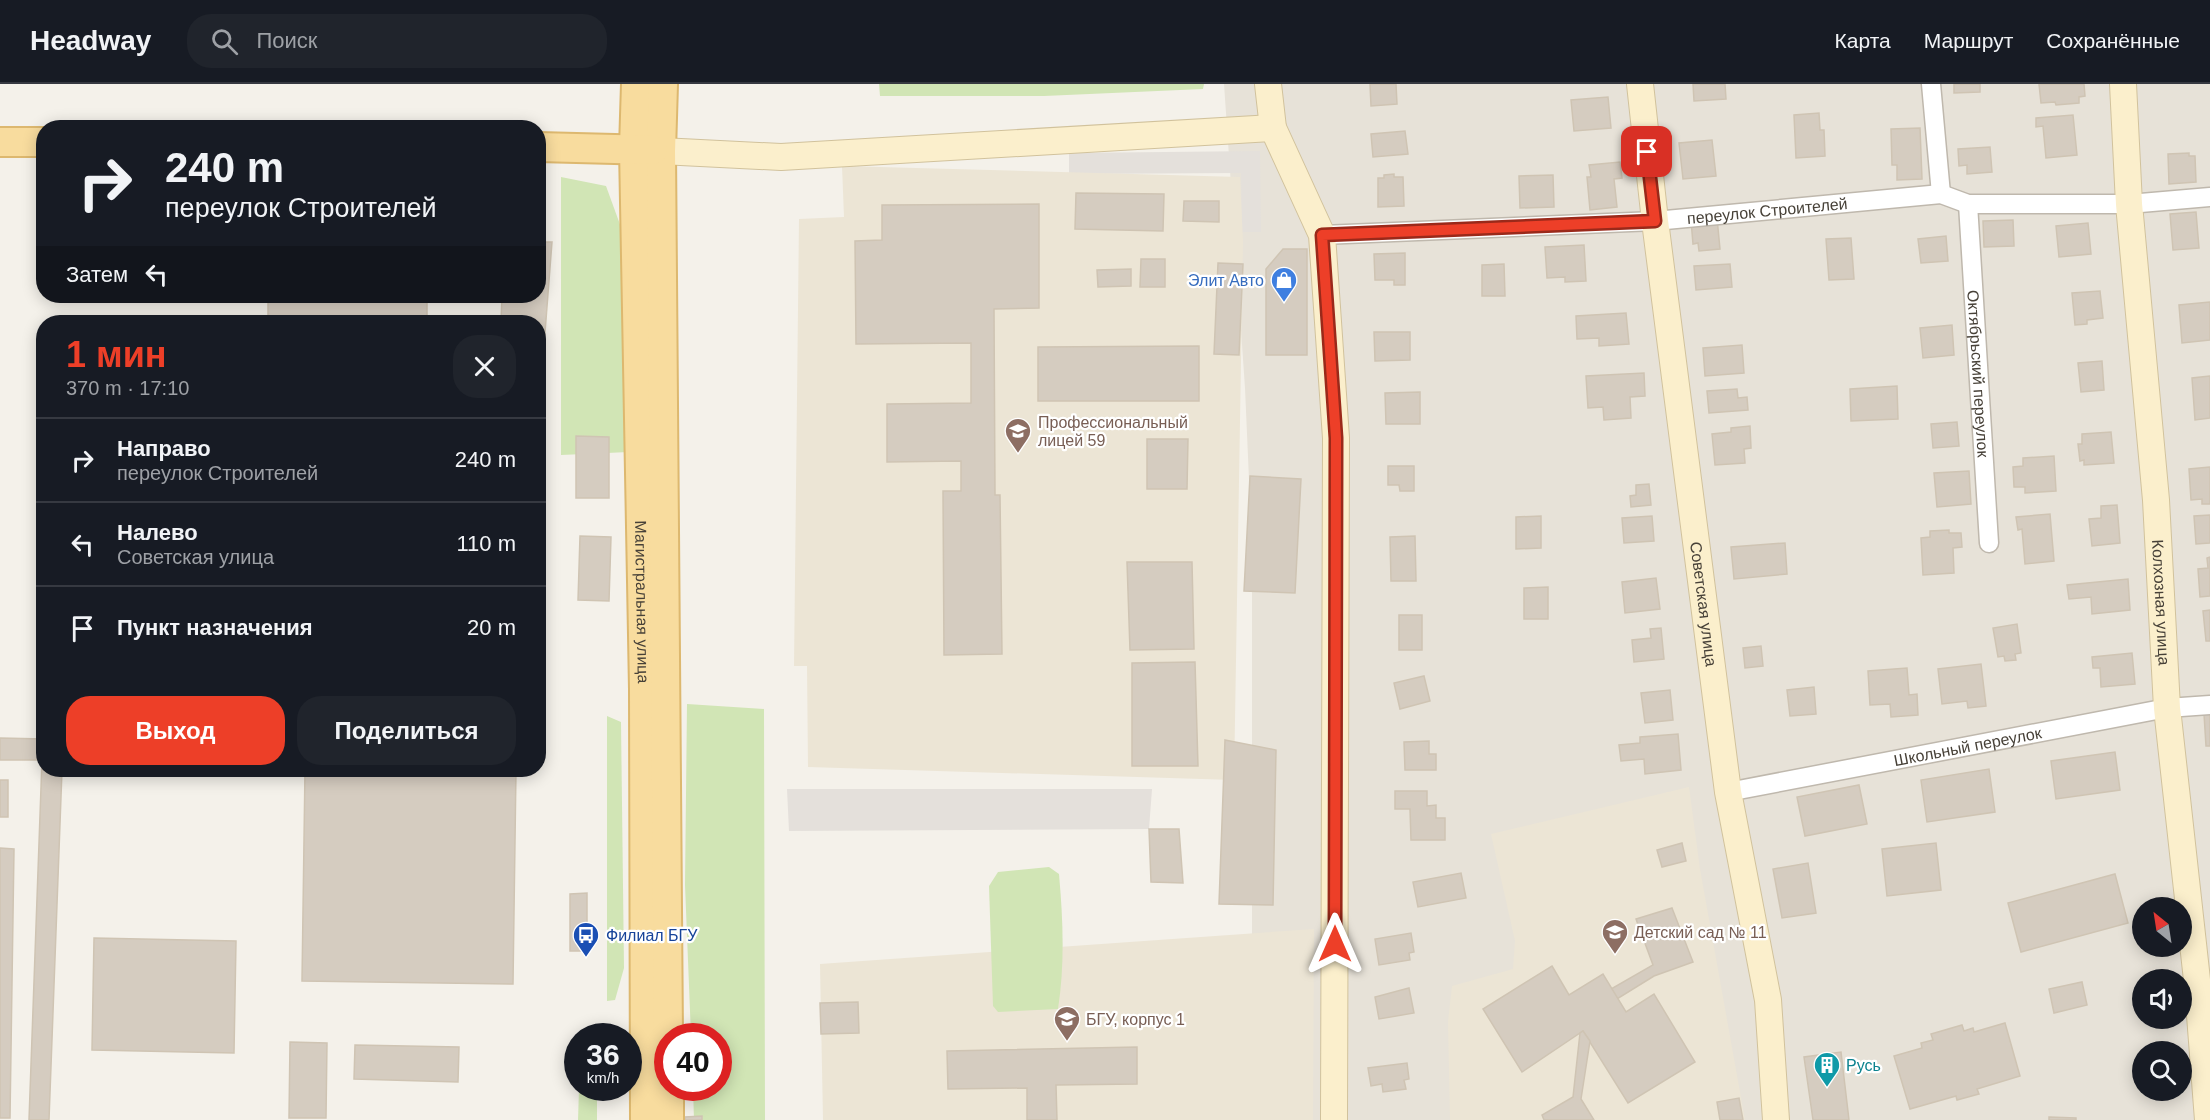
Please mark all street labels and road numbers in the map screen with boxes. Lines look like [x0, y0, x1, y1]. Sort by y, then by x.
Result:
street label: переулок Строителей [1686, 195, 1848, 227]
street label: Октябрьский переулок [1964, 290, 1992, 459]
street label: Магистральная улица [632, 520, 652, 684]
street label: Колхозная улица [2149, 539, 2173, 666]
street label: Советская улица [1687, 541, 1720, 668]
street label: Школьный переулок [1892, 724, 2044, 769]

